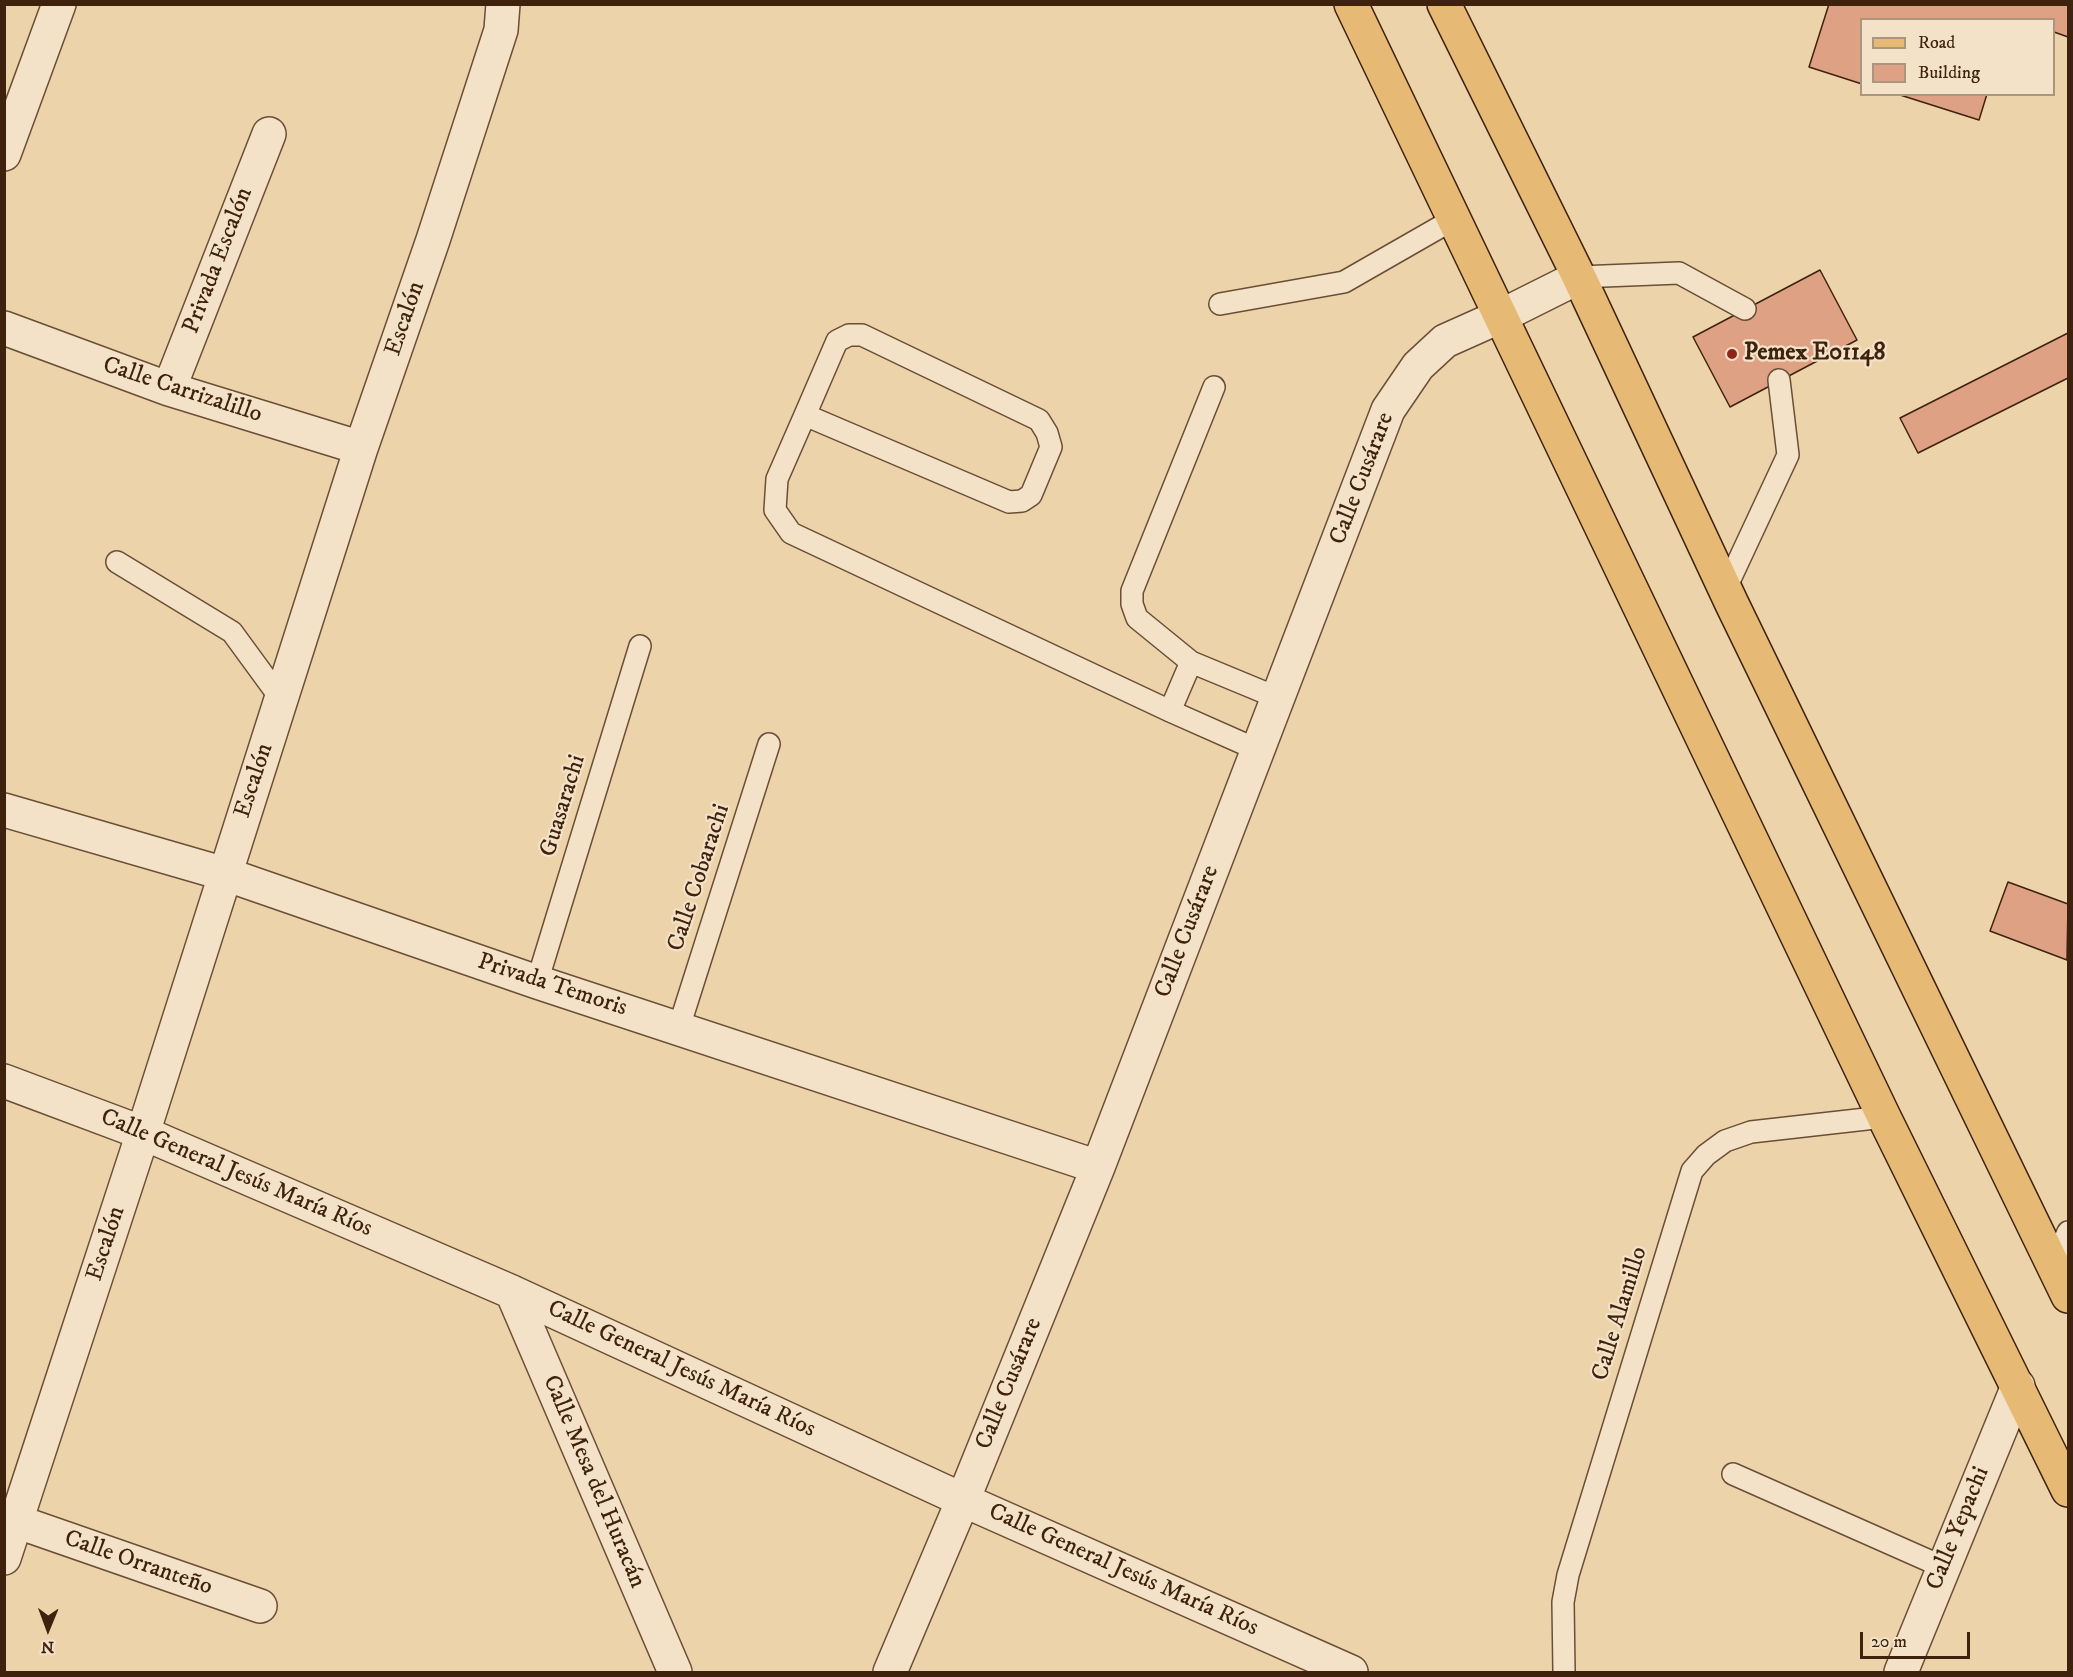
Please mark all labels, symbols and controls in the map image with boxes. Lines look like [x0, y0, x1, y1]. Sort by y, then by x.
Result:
legend [1860, 18, 2055, 96]
text: Road [1918, 32, 1955, 54]
text: Building [1918, 62, 1980, 84]
street label: Privada Escalón [178, 184, 260, 338]
street label: Escalón [380, 278, 432, 360]
place label: Pemex E01148 [1744, 340, 1886, 368]
marker: Pemex E01148 [1725, 347, 1739, 361]
street label: Calle Carrizalillo [99, 352, 265, 430]
street label: Calle Cusárare [1325, 409, 1401, 549]
street label: Escalón [229, 740, 281, 822]
street label: Guasarachi [535, 752, 593, 860]
street label: Calle Cobarachi [663, 801, 737, 955]
street label: Calle Cusárare [1150, 862, 1226, 1002]
street label: Privada Temoris [474, 948, 630, 1024]
street label: Calle General Jesús María Ríos [96, 1104, 376, 1244]
street label: Escalón [81, 1203, 133, 1285]
street label: Calle Alamillo [1587, 1244, 1655, 1384]
street label: Calle General Jesús María Ríos [542, 1295, 820, 1445]
street label: Calle Cusárare [971, 1314, 1049, 1454]
street label: Calle Mesa del Huracán [535, 1371, 651, 1593]
street label: Calle Yepachi [1921, 1463, 1997, 1595]
street label: Calle General Jesús María Ríos [984, 1498, 1262, 1644]
street label: Calle Orranteño [60, 1525, 216, 1603]
north arrow [18, 1599, 78, 1659]
scale bar [1863, 1620, 1972, 1658]
text: 20 m [1871, 1631, 1907, 1653]
text: N [41, 1637, 54, 1657]

